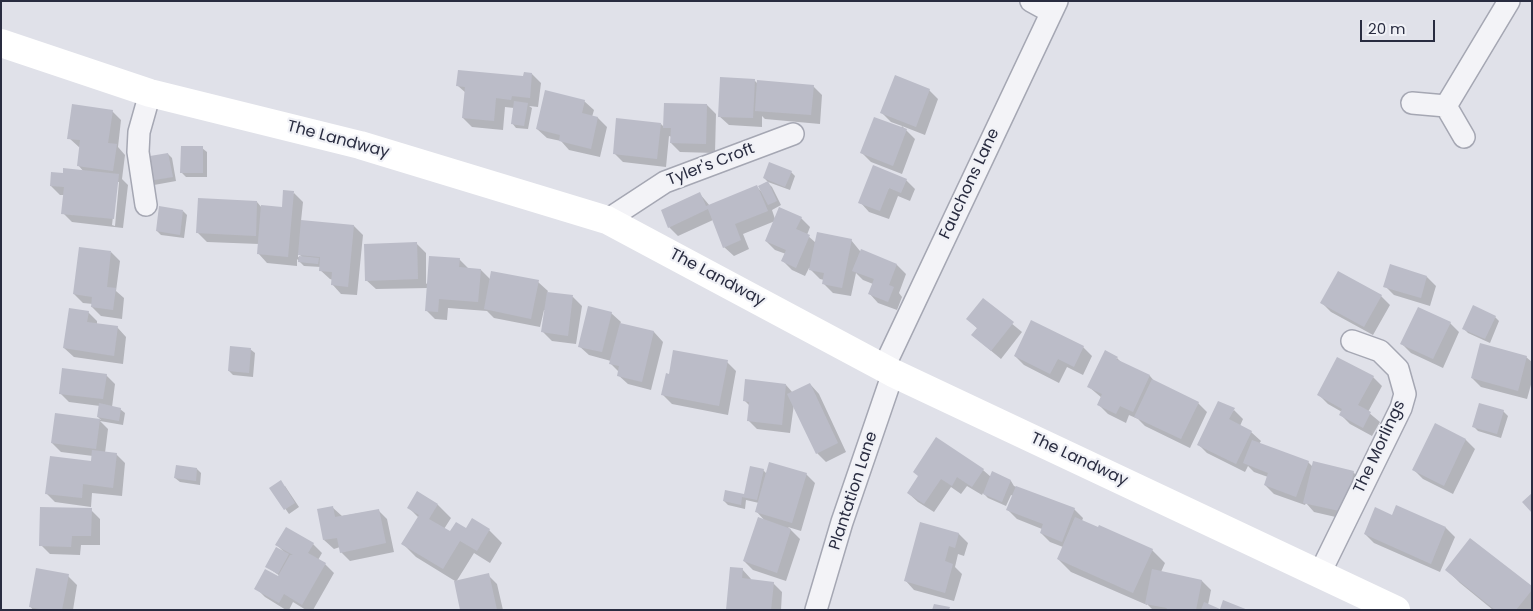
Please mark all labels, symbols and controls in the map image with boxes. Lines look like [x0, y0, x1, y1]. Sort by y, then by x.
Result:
scale bar [1363, 10, 1438, 42]
text: 20 m [1368, 18, 1406, 39]
street label: The Landway [285, 117, 391, 163]
street label: Fauchons Lane [936, 126, 1004, 242]
street label: Tyler's Croft [664, 139, 758, 191]
street label: The Landway [666, 245, 768, 311]
street label: The Morlings [1350, 397, 1410, 497]
street label: Plantation Lane [826, 429, 882, 553]
street label: The Landway [1027, 429, 1131, 491]

